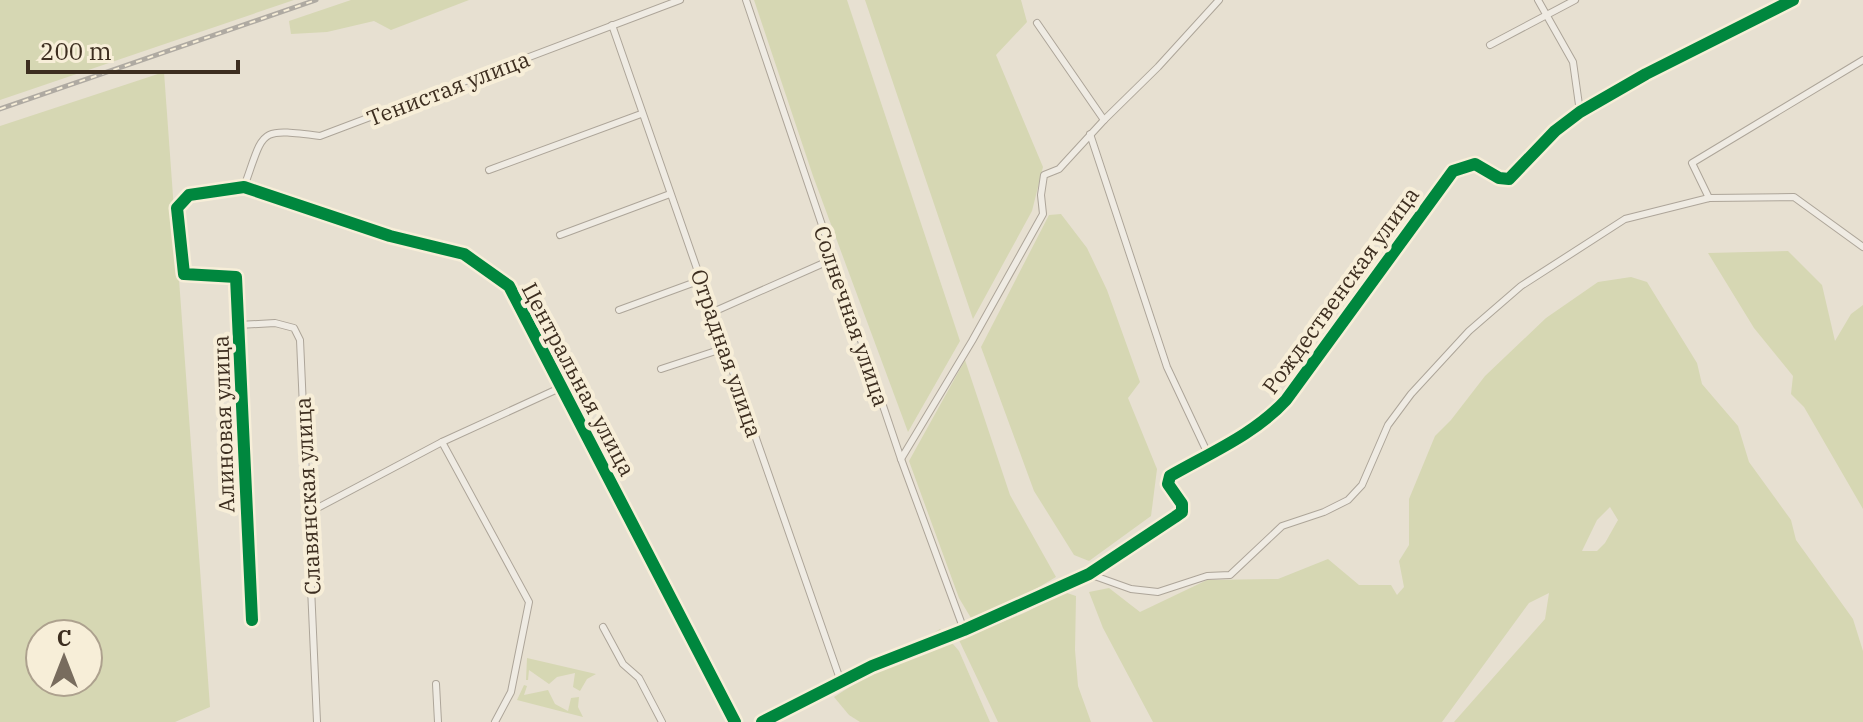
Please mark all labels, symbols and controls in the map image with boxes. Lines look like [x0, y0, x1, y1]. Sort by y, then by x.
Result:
scale bar [28, 24, 238, 74]
text: 200 m [40, 35, 112, 67]
street label: Тенистая улица [362, 44, 534, 132]
street label: Рождественская улица [1255, 181, 1425, 399]
street label: Солнечная улица [807, 222, 897, 410]
street label: Отрадная улица [685, 265, 769, 441]
street label: Центральная улица [516, 277, 642, 481]
street label: Алиновая улица [205, 335, 241, 513]
street label: Славянская улица [287, 396, 327, 596]
north arrow [24, 618, 104, 698]
text: С [57, 623, 71, 652]

